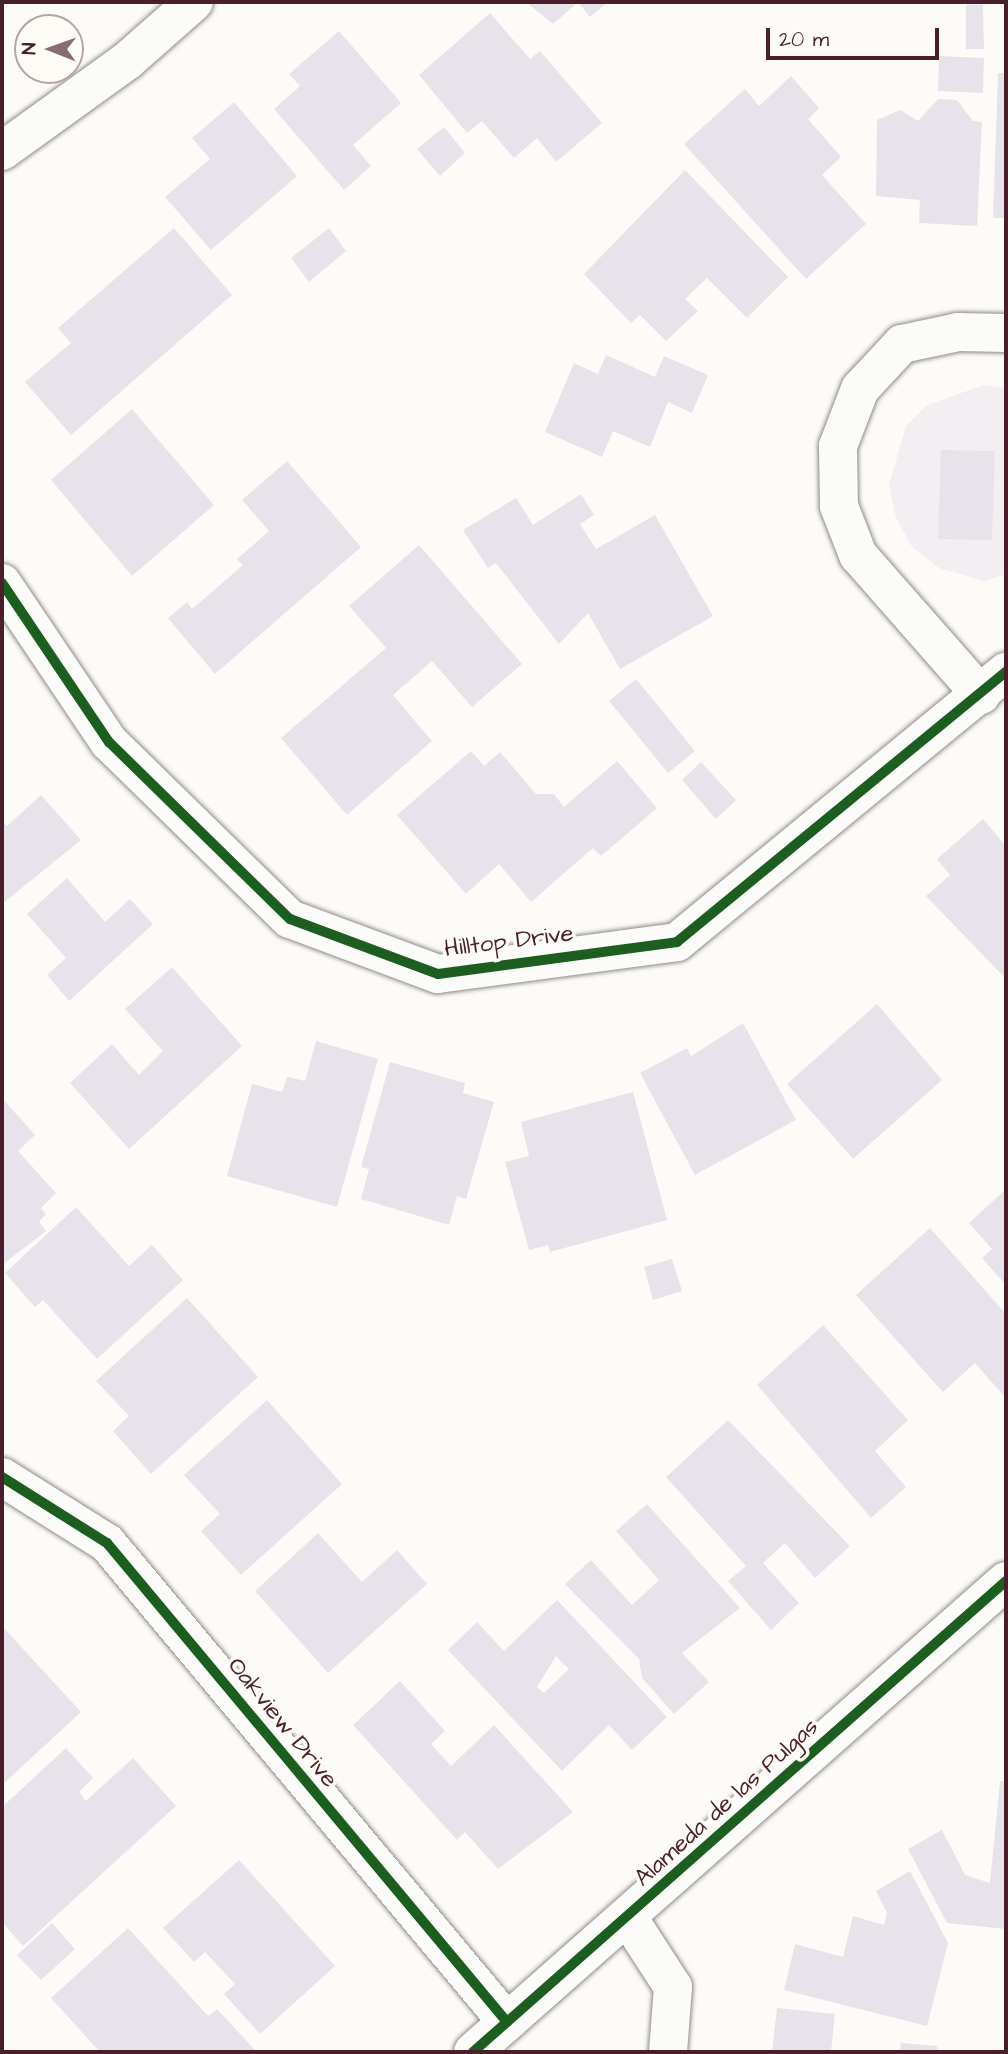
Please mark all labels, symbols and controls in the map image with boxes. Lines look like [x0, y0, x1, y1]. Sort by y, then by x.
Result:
north arrow [14, 14, 84, 84]
scale bar [770, 14, 943, 58]
text: 20 m [779, 25, 829, 54]
text: N [16, 42, 43, 55]
street label: Hilltop Drive [443, 920, 575, 964]
street label: Oakview Drive [221, 1652, 343, 1794]
street label: Alameda de las Pulgas [629, 1713, 825, 1893]

